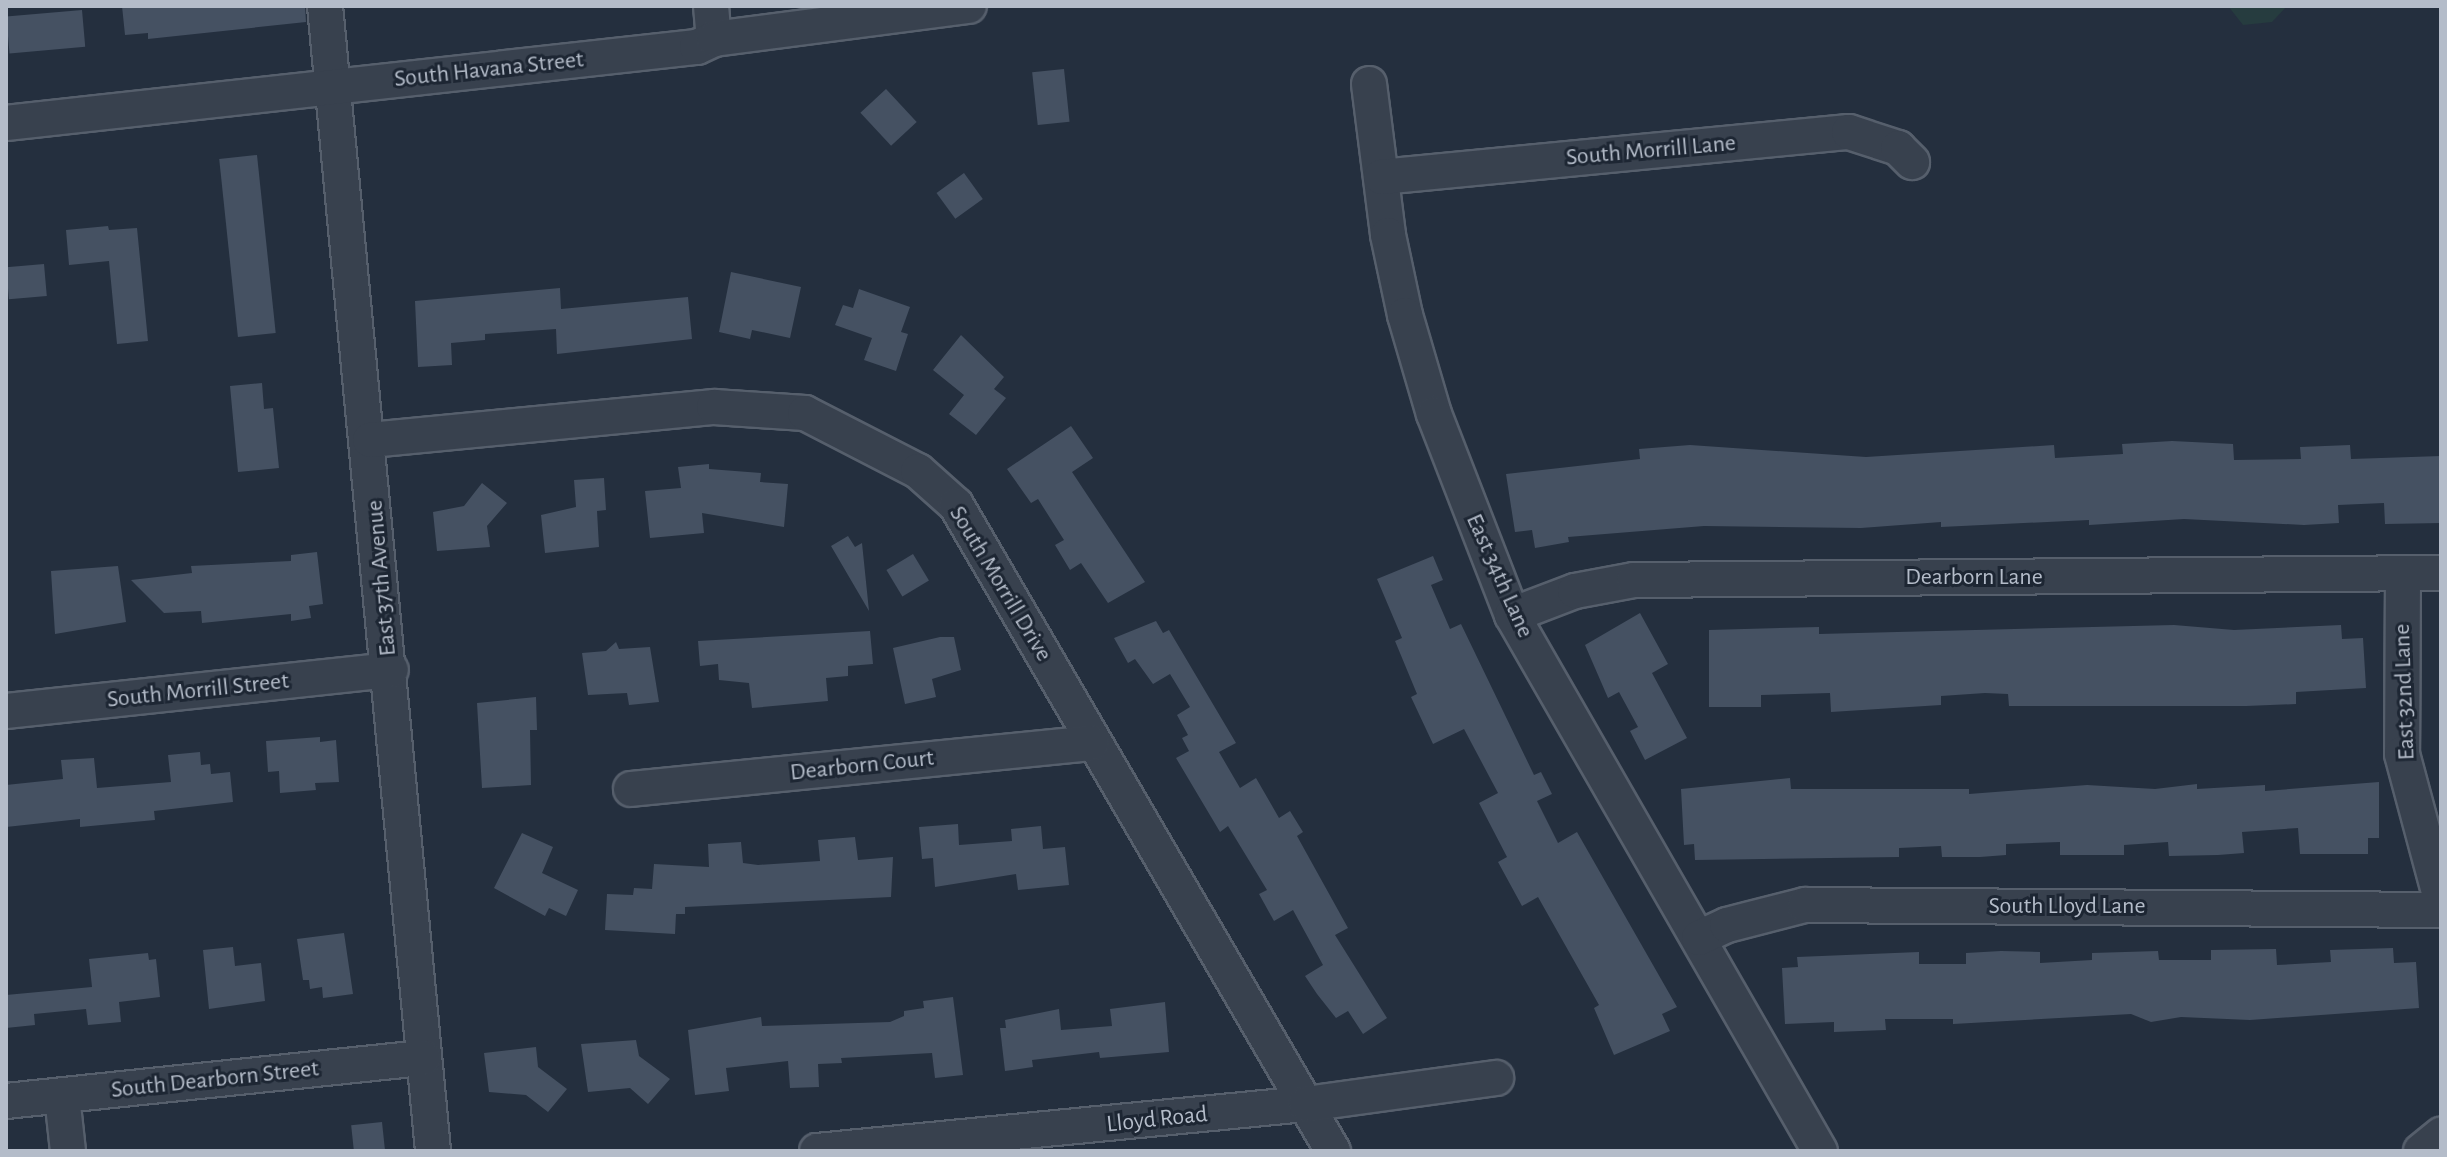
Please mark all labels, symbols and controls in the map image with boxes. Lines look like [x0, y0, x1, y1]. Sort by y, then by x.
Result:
street label: South Havana Street [393, 46, 585, 94]
street label: South Morrill Lane [1565, 129, 1737, 173]
street label: East 37th Avenue [361, 499, 403, 657]
street label: South Morrill Drive [942, 501, 1058, 667]
street label: East 34th Lane [1459, 510, 1539, 642]
street label: Dearborn Lane [1905, 564, 2043, 592]
street label: East 32nd Lane [2388, 623, 2422, 761]
street label: South Morrill Street [106, 667, 290, 715]
street label: Dearborn Court [789, 744, 935, 788]
street label: South Lloyd Lane [1989, 893, 2145, 921]
street label: South Dearborn Street [110, 1055, 320, 1105]
street label: Lloyd Road [1105, 1100, 1209, 1140]

